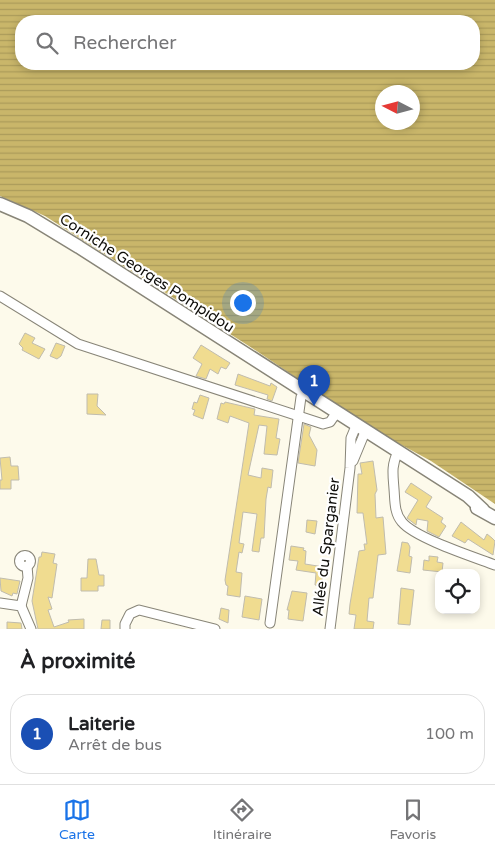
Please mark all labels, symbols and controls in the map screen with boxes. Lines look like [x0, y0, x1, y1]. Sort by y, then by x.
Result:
search box [15, 15, 480, 70]
icon: search [33, 29, 61, 57]
text: Rechercher [73, 32, 176, 54]
north arrow [375, 85, 420, 130]
street label: Corniche Georges Pompidou [56, 210, 238, 336]
your location [230, 290, 256, 316]
pin: 1 [298, 365, 330, 406]
street label: Allée du Sparganier [309, 476, 343, 617]
map controls [435, 569, 480, 614]
button: locate [435, 569, 480, 614]
text: À proximité [20, 649, 135, 674]
text: Laiterie [68, 713, 135, 735]
text: 1 [32, 724, 42, 744]
text: 100 m [425, 724, 474, 744]
text: Arrêt de bus [68, 735, 162, 755]
tab: Carte [59, 796, 95, 843]
tab: Itinéraire [213, 796, 272, 843]
tab: Favoris [390, 796, 436, 843]

